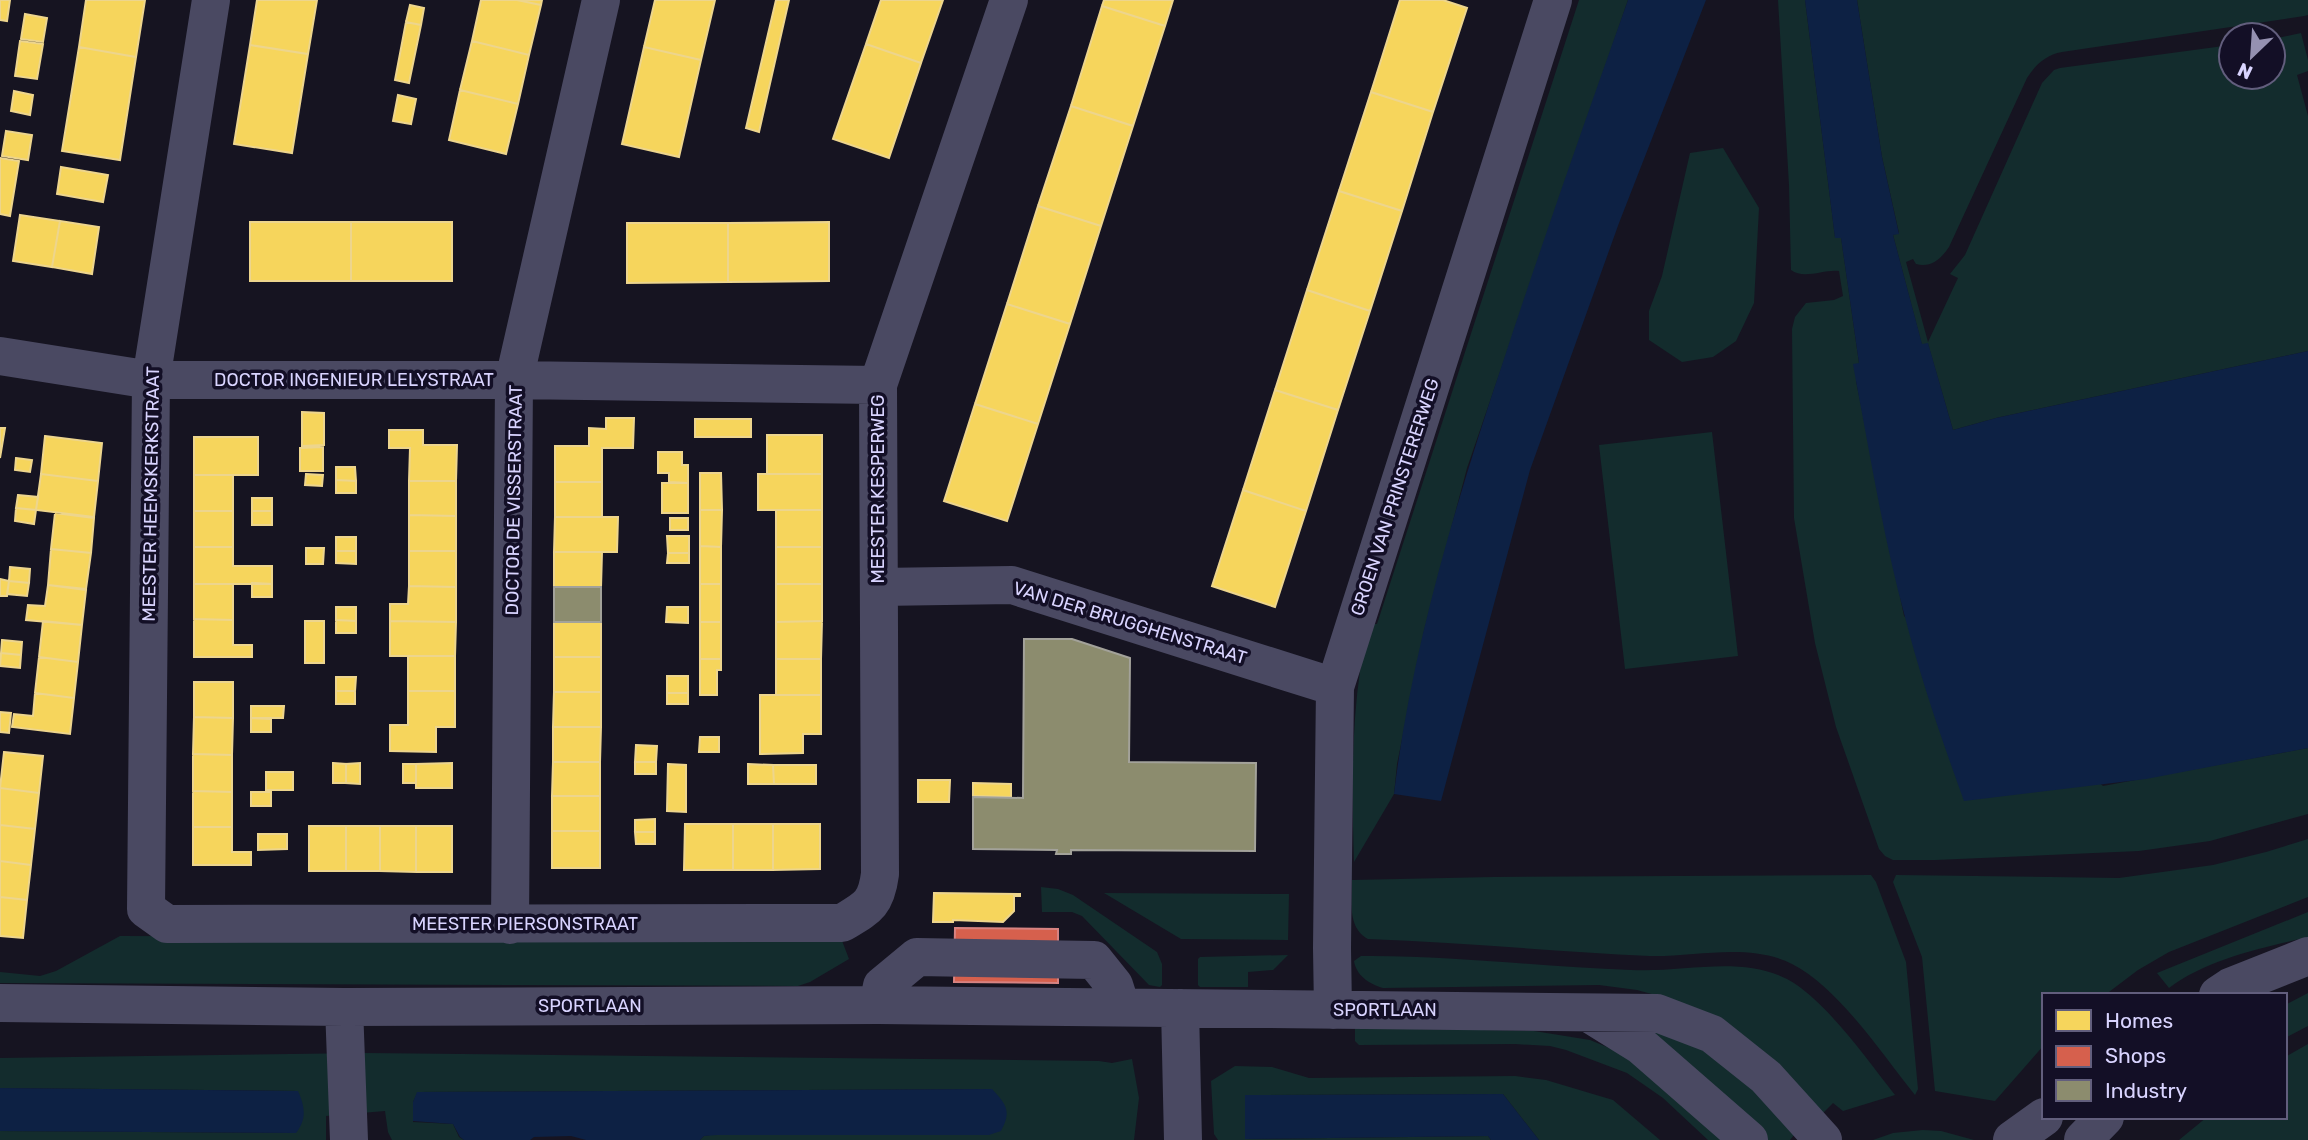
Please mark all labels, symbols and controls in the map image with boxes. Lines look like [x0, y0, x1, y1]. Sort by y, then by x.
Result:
north arrow [2217, 21, 2287, 91]
text: N [2234, 58, 2256, 84]
street label: MEESTER HEEMSKERKSTRAAT [138, 366, 164, 622]
street label: DOCTOR INGENIEUR LELYSTRAAT [214, 369, 494, 391]
street label: GROEN VAN PRINSTERERWEG [1346, 375, 1444, 619]
street label: DOCTOR DE VISSERSTRAAT [501, 385, 527, 615]
street label: MEESTER KESPERWEG [867, 394, 889, 584]
street label: VAN DER BRUGGHENSTRAAT [1011, 577, 1249, 669]
street label: MEESTER PIERSONSTRAAT [412, 913, 638, 935]
legend [2042, 993, 2287, 1119]
street label: SPORTLAAN [538, 995, 642, 1017]
street label: SPORTLAAN [1333, 999, 1437, 1021]
text: Homes [2105, 1008, 2173, 1033]
text: Shops [2105, 1043, 2166, 1068]
text: Industry [2105, 1078, 2187, 1103]

